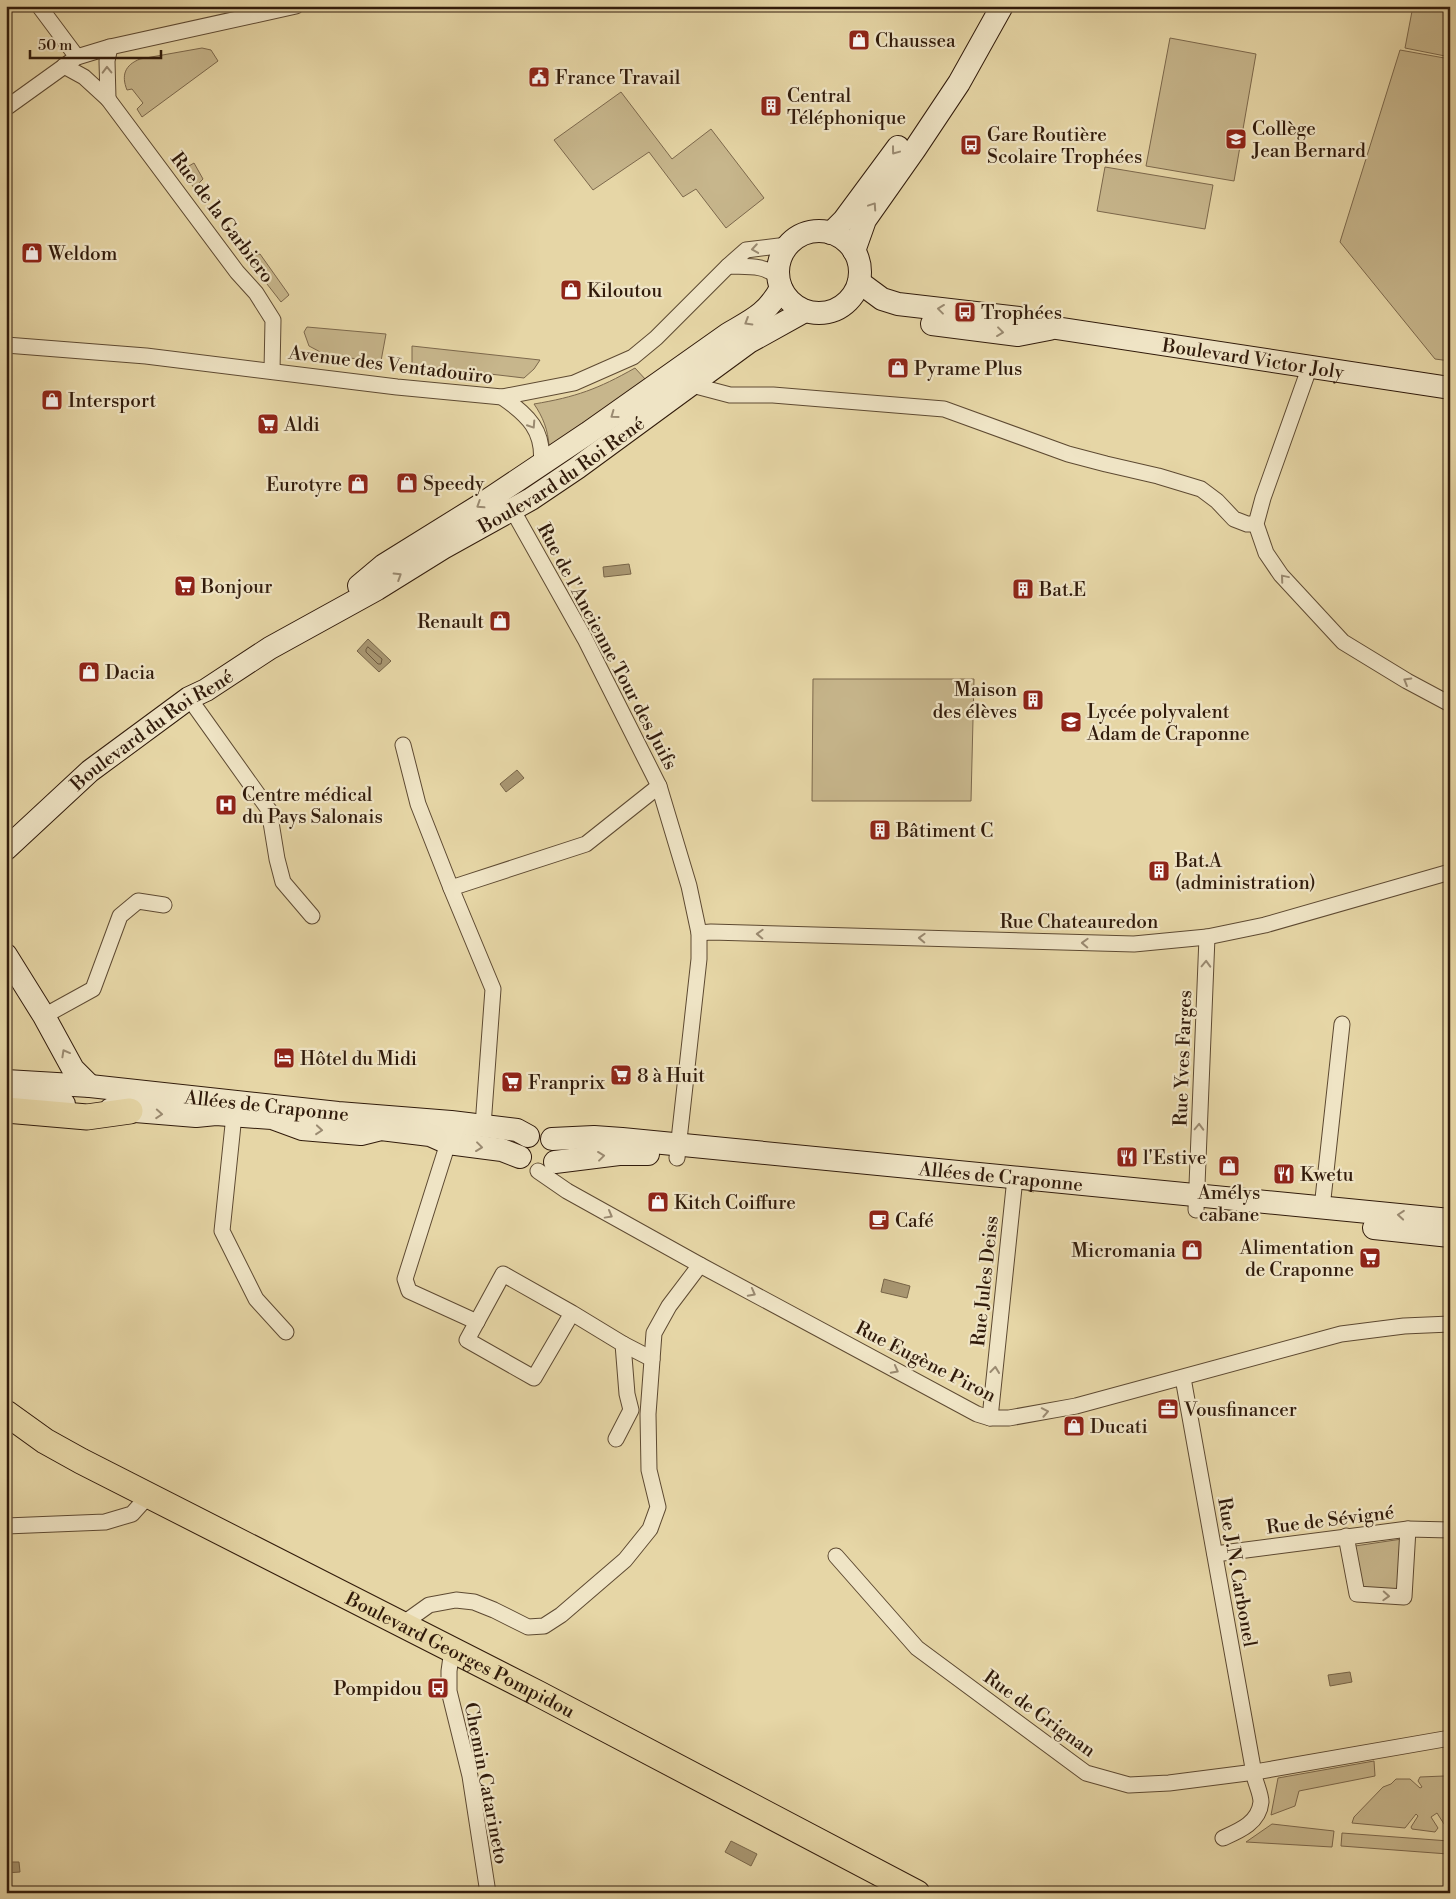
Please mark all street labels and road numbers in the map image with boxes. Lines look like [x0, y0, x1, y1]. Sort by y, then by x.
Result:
street label: Rue de la Garbiero [165, 147, 279, 288]
street label: Boulevard Victor Joly [1160, 333, 1346, 385]
street label: Avenue des Ventadouïro [286, 340, 495, 389]
street label: Boulevard du Roi René [473, 412, 650, 540]
street label: Rue de l'Ancienne Tour des Juifs [532, 519, 683, 774]
street label: Boulevard du Roi René [65, 664, 238, 797]
street label: Rue Chateauredon [1000, 910, 1158, 934]
street label: Rue Yves Farges [1169, 989, 1197, 1127]
street label: Allées de Craponne [182, 1085, 350, 1127]
street label: Allées de Craponne [917, 1157, 1084, 1197]
street label: Rue Jules Deiss [966, 1215, 1004, 1348]
street label: Rue Eugène Piron [851, 1316, 1000, 1408]
street label: Rue J.N. Carbonel [1212, 1496, 1262, 1649]
street label: Rue de Sévigné [1265, 1500, 1395, 1540]
street label: Boulevard Georges Pompidou [342, 1587, 578, 1723]
street label: Rue de Grignan [979, 1665, 1100, 1763]
street label: Chemin Catarineto [459, 1700, 513, 1866]

